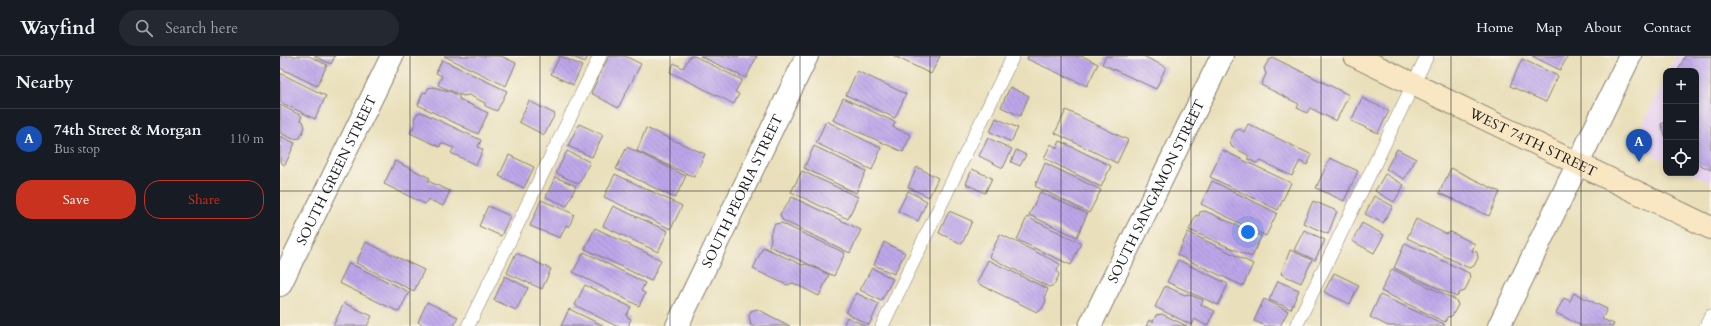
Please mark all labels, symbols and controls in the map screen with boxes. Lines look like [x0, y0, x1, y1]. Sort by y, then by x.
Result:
search box [119, 10, 399, 46]
text: Wayfind [20, 15, 95, 41]
icon: search [133, 17, 155, 39]
text: Search here [165, 18, 238, 38]
text: Home [1476, 18, 1514, 37]
text: Map [1536, 18, 1562, 37]
text: About [1584, 18, 1621, 37]
text: Contact [1643, 18, 1691, 37]
map controls [1663, 68, 1699, 176]
button: + [1663, 68, 1699, 104]
text: Nearby [16, 71, 73, 94]
street label: SOUTH GREEN STREET [292, 92, 381, 248]
street label: SOUTH SANGAMON STREET [1103, 97, 1209, 286]
street label: WEST 74TH STREET [1465, 103, 1600, 182]
button: − [1663, 104, 1699, 140]
street label: SOUTH PEORIA STREET [697, 111, 788, 271]
text: 74th Street & Morgan [54, 120, 201, 140]
pin: A [1626, 129, 1652, 162]
text: A [24, 130, 34, 148]
text: 110 m [230, 130, 264, 148]
text: Bus stop [54, 140, 100, 158]
button: locate [1663, 140, 1699, 176]
button: Save [16, 180, 136, 219]
button: Share [144, 180, 264, 219]
your location [1238, 222, 1258, 242]

